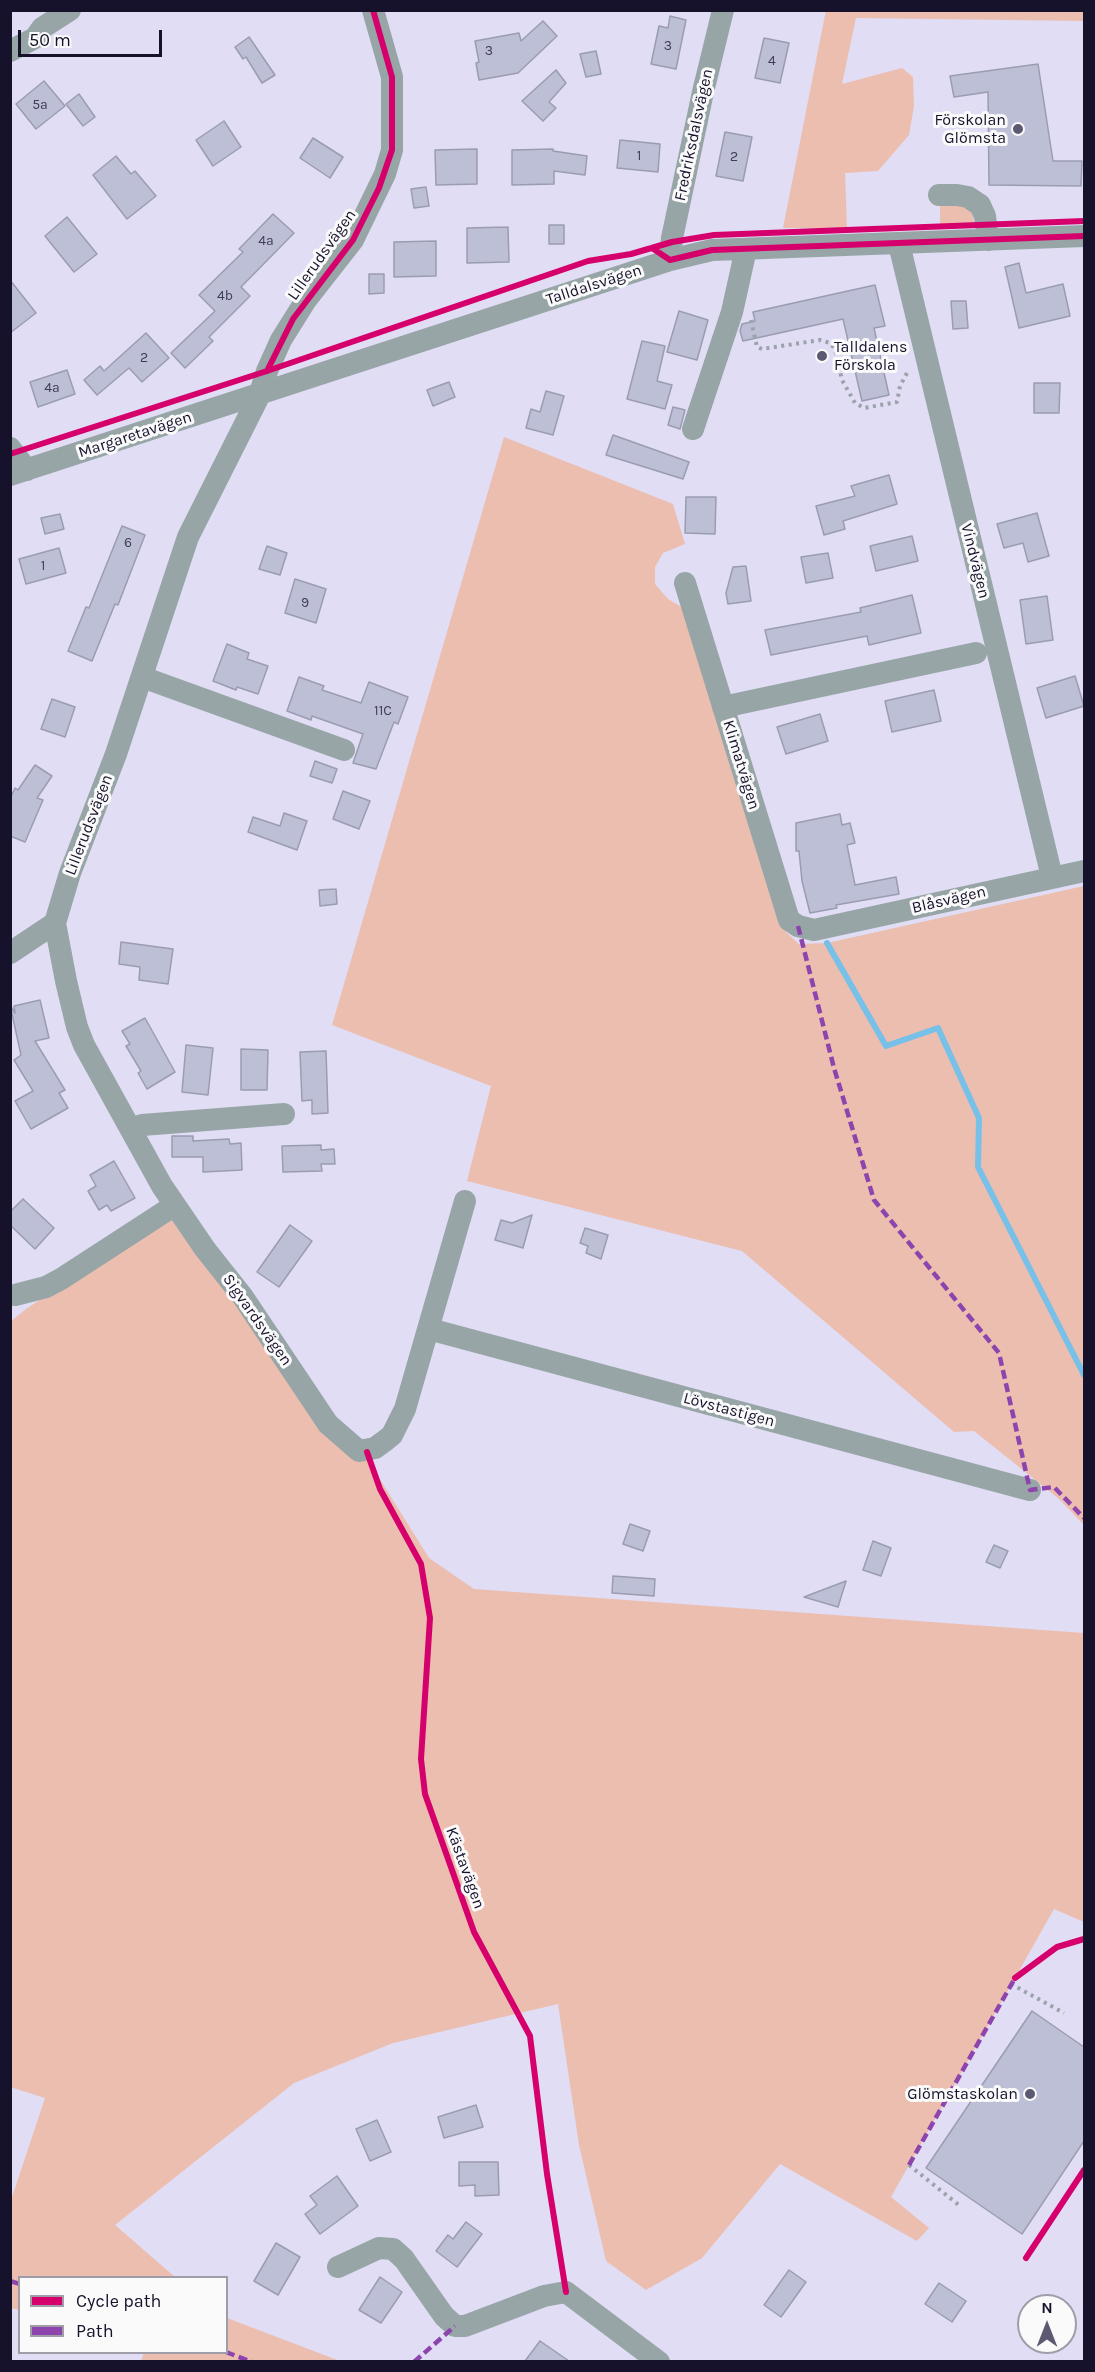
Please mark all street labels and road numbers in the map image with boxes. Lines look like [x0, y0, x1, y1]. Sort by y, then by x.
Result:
street label: Fredriksdalsvägen [671, 67, 717, 203]
street label: Lillerudsvägen [284, 206, 360, 304]
street label: Talldalsvägen [544, 261, 644, 309]
street label: Margaretavägen [76, 408, 194, 462]
street label: Vindvägen [956, 521, 994, 601]
street label: Klimatvägen [718, 718, 764, 812]
street label: Lillerudsvägen [61, 772, 117, 878]
street label: Blåsvägen [910, 882, 988, 918]
street label: Sigvardsvägen [218, 1270, 296, 1370]
street label: Lövstastigen [681, 1389, 777, 1431]
street label: Kästavägen [441, 1825, 489, 1911]

